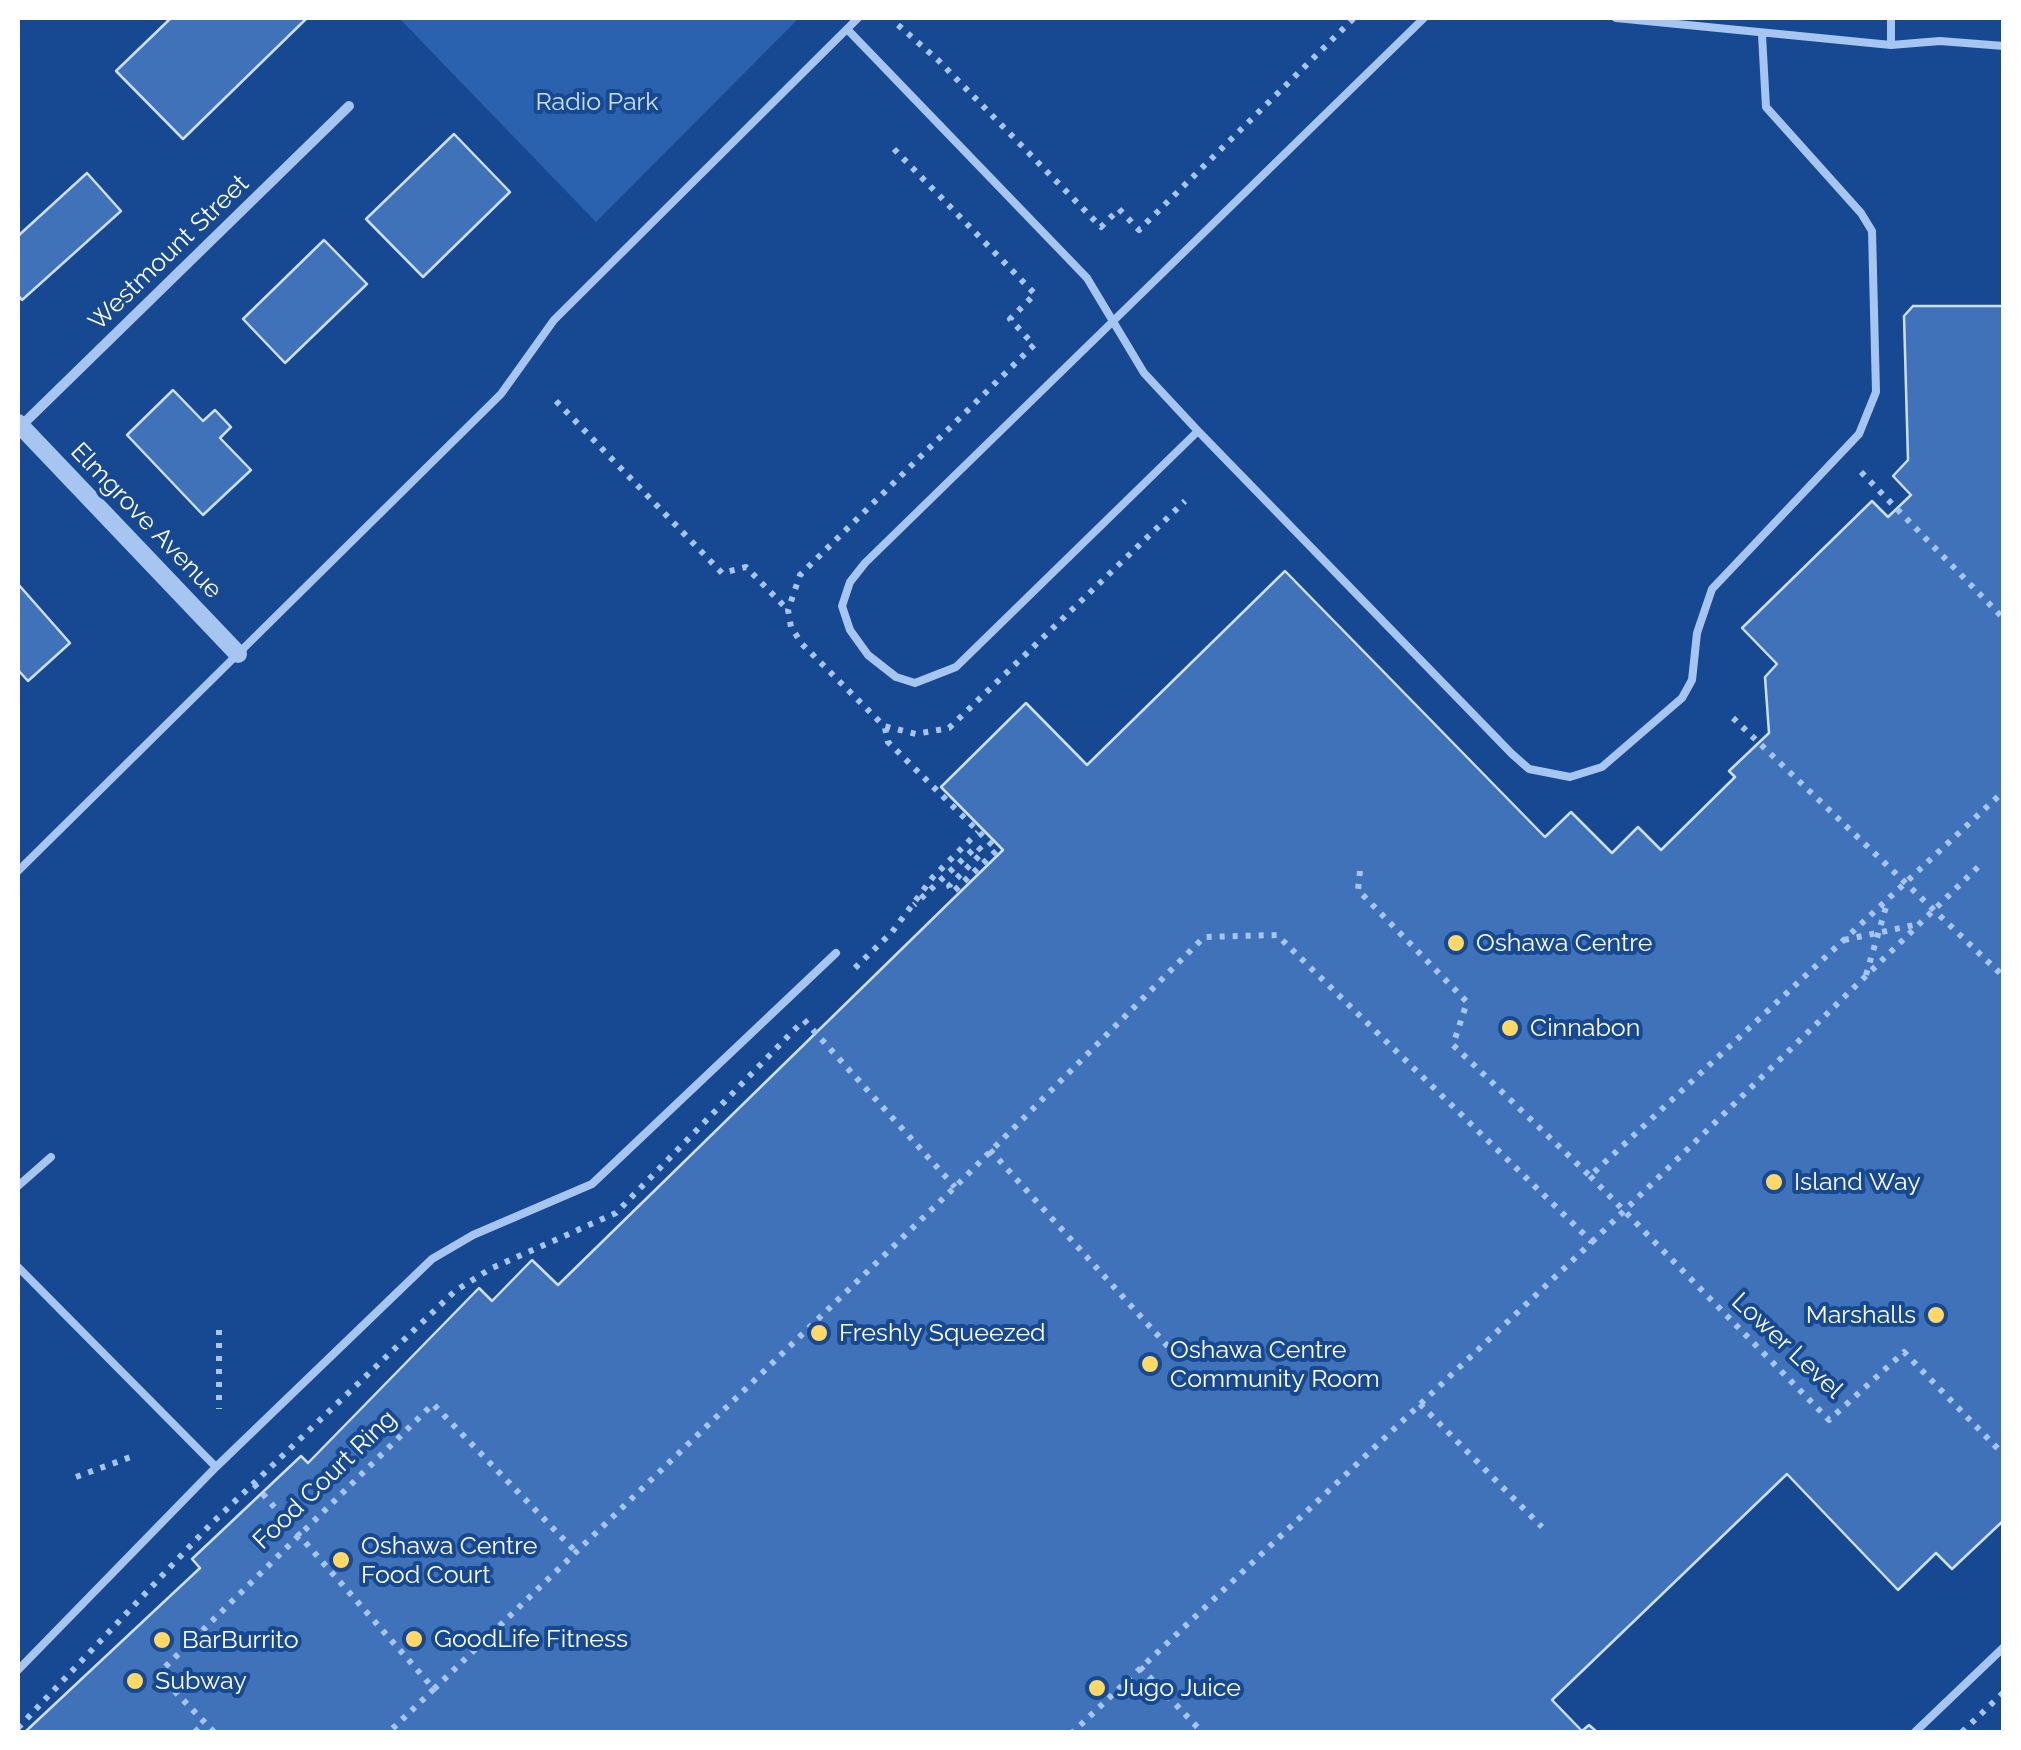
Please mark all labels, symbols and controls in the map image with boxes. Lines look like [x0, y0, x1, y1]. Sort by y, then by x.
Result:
park label: Radio Park [535, 87, 659, 117]
street label: Westmount Street [83, 169, 255, 337]
street label: Elmgrove Avenue [64, 437, 228, 605]
place label: Oshawa Centre [1476, 928, 1652, 958]
marker: Oshawa Centre [1445, 932, 1467, 954]
place label: Cinnabon [1530, 1013, 1640, 1043]
marker: Cinnabon [1499, 1017, 1521, 1039]
place label: Island Way [1794, 1167, 1921, 1197]
marker: Island Way [1763, 1171, 1785, 1193]
street label: Lower Level [1725, 1287, 1849, 1405]
place label: Marshalls [1806, 1300, 1916, 1330]
marker: Marshalls [1925, 1304, 1947, 1326]
place label: Freshly Squeezed [839, 1318, 1046, 1348]
marker: Freshly Squeezed [808, 1322, 830, 1344]
place label: Oshawa Centre Community Room [1170, 1335, 1380, 1394]
marker: Oshawa Centre Community Room [1139, 1353, 1161, 1375]
street label: Food Court Ring [247, 1404, 403, 1556]
place label: Oshawa Centre Food Court [361, 1531, 537, 1590]
marker: Oshawa Centre Food Court [330, 1549, 352, 1571]
place label: GoodLife Fitness [434, 1624, 628, 1654]
place label: BarBurrito [182, 1625, 299, 1655]
marker: GoodLife Fitness [403, 1628, 425, 1650]
marker: BarBurrito [151, 1629, 173, 1651]
place label: Subway [155, 1666, 247, 1696]
marker: Subway [124, 1670, 146, 1692]
place label: Jugo Juice [1117, 1673, 1241, 1703]
marker: Jugo Juice [1086, 1677, 1108, 1699]

